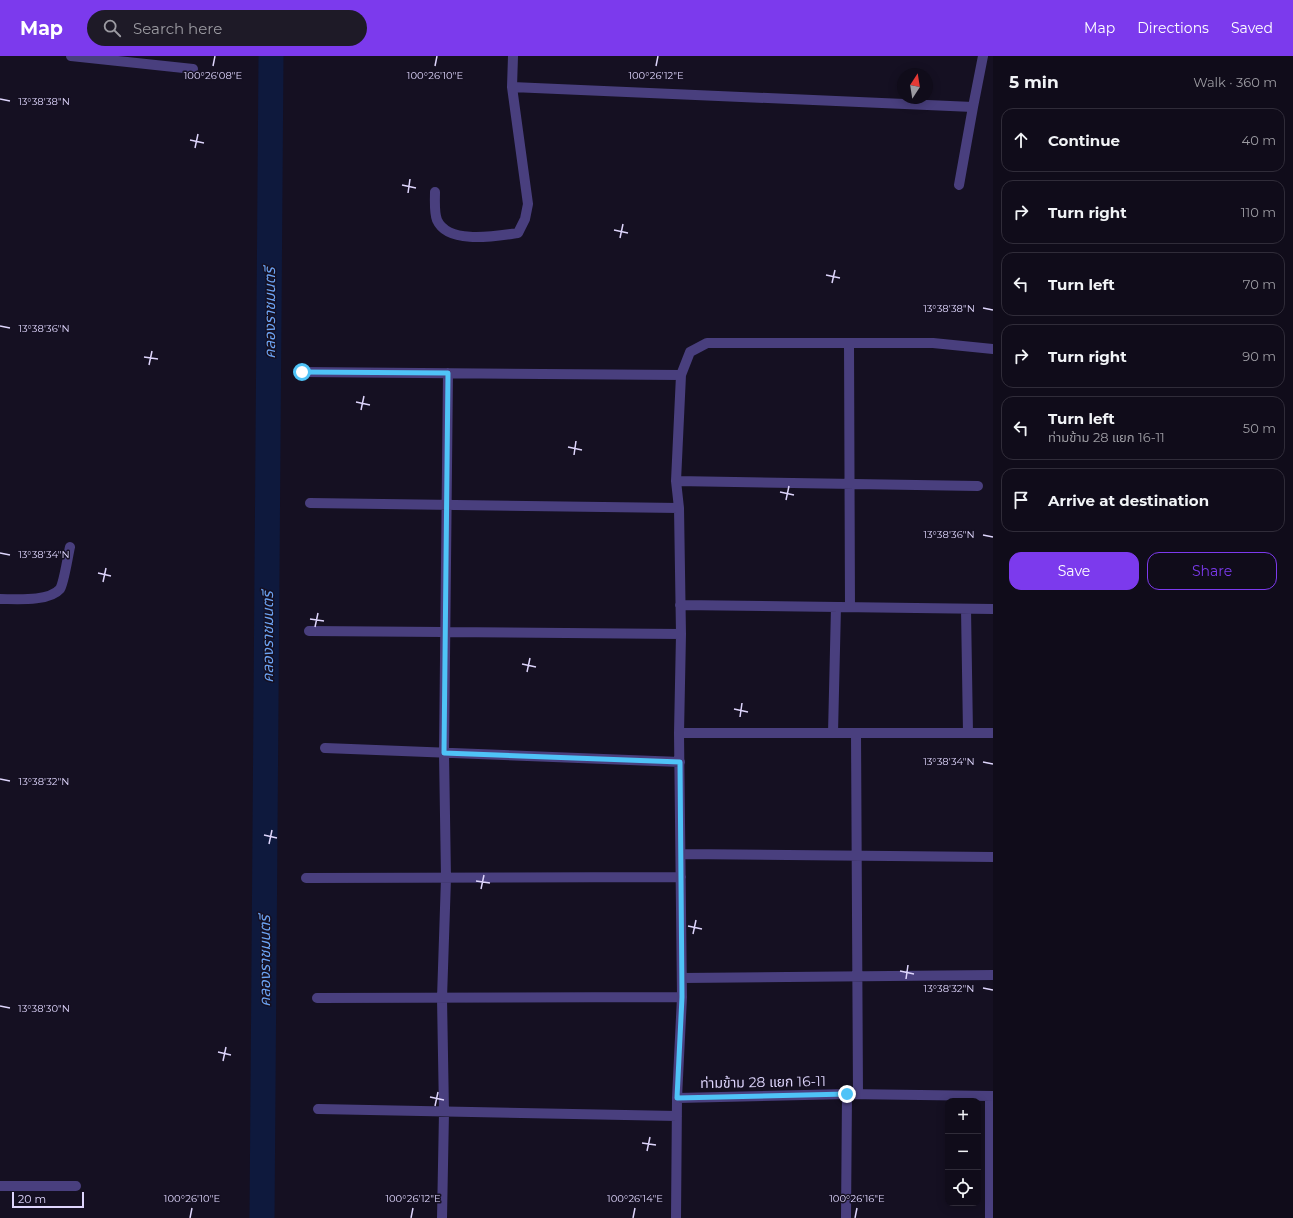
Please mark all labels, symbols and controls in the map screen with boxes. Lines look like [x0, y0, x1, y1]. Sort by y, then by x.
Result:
search box [87, 10, 367, 46]
text: Map [20, 17, 63, 40]
icon: search [101, 17, 123, 39]
text: Search here [133, 19, 222, 38]
text: Map [1084, 19, 1115, 37]
text: Directions [1137, 19, 1209, 37]
text: Saved [1231, 19, 1273, 37]
north arrow [897, 68, 933, 104]
text: 100°26'08"E [184, 69, 243, 82]
text: 100°26'10"E [407, 69, 463, 82]
text: 100°26'12"E [628, 69, 684, 82]
text: 5 min [1009, 72, 1059, 92]
text: Walk · 360 m [1193, 74, 1277, 90]
text: 13°38'38"N [18, 95, 70, 108]
icon: ahead [1010, 129, 1032, 151]
text: Continue [1048, 131, 1120, 150]
text: 40 m [1242, 132, 1276, 148]
icon: right [1010, 201, 1032, 223]
text: Turn right [1048, 203, 1127, 222]
text: 110 m [1241, 204, 1276, 220]
water label: คลองราชมนตรี [260, 265, 279, 359]
icon: left [1010, 273, 1032, 295]
text: Turn left [1048, 275, 1115, 294]
text: 70 m [1243, 276, 1276, 292]
text: 13°38'38"N [923, 302, 975, 315]
text: 13°38'36"N [18, 322, 70, 335]
icon: right [1010, 345, 1032, 367]
text: Turn right [1048, 347, 1127, 366]
text: 90 m [1242, 348, 1276, 364]
route start [293, 363, 311, 381]
text: Turn left [1048, 409, 1115, 428]
icon: left [1010, 417, 1032, 439]
text: 50 m [1243, 420, 1276, 436]
text: ท่ามข้าม 28 แยก 16-11 [1048, 429, 1165, 445]
icon: arrive [1010, 489, 1032, 511]
text: Arrive at destination [1048, 491, 1209, 510]
text: 13°38'36"N [923, 528, 975, 541]
text: 13°38'34"N [18, 548, 70, 561]
button: Save [1009, 552, 1139, 590]
button: Share [1147, 552, 1277, 590]
water label: คลองราชมนตรี [258, 589, 277, 683]
text: 13°38'34"N [923, 755, 975, 768]
text: 13°38'32"N [19, 775, 69, 788]
water label: คลองราชมนตรี [255, 913, 274, 1007]
text: 13°38'32"N [924, 982, 974, 995]
text: 13°38'30"N [18, 1002, 70, 1015]
street label: ท่ามข้าม 28 แยก 16-11 [700, 1072, 826, 1092]
route end [838, 1085, 856, 1103]
map controls [945, 1098, 981, 1206]
button: + [945, 1098, 981, 1134]
button: − [945, 1134, 981, 1170]
button: locate [945, 1170, 981, 1206]
scale bar [12, 1190, 84, 1209]
text: 20 m [18, 1192, 46, 1206]
text: 100°26'10"E [164, 1192, 220, 1205]
text: 100°26'12"E [385, 1192, 441, 1205]
text: 100°26'14"E [607, 1192, 663, 1205]
text: 100°26'16"E [829, 1192, 885, 1205]

